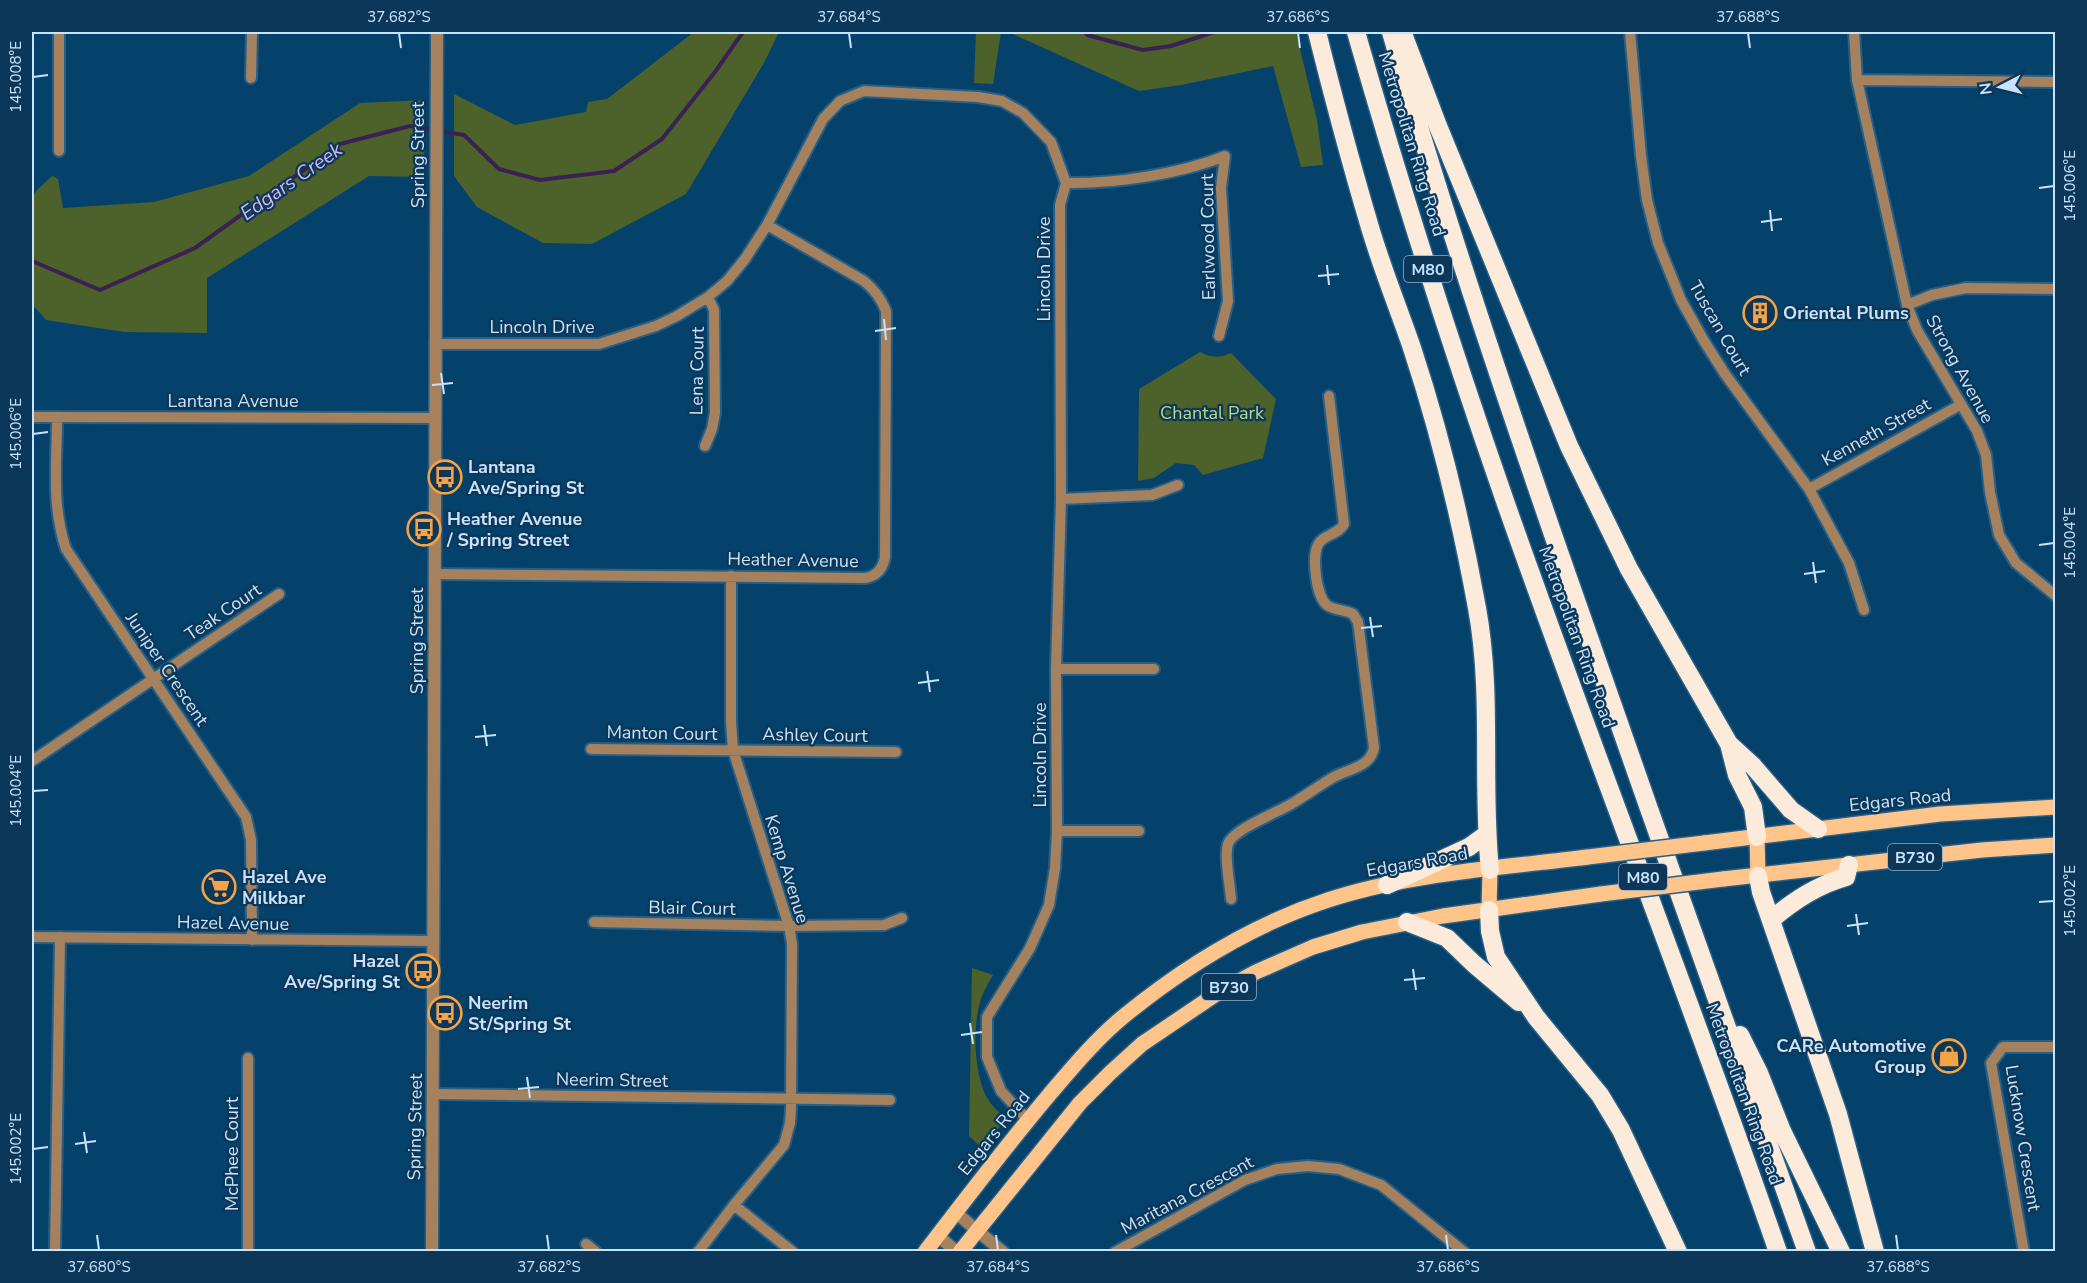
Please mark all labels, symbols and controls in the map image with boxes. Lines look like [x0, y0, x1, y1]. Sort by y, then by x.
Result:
text: 37.682°S [367, 7, 431, 27]
text: 37.684°S [817, 7, 881, 27]
text: 37.686°S [1266, 7, 1330, 27]
text: 37.688°S [1716, 7, 1780, 27]
text: 145.008°E [6, 41, 26, 113]
street label: Metropolitan Ring Road [1372, 49, 1452, 239]
north arrow [1970, 57, 2030, 117]
text: N [1974, 81, 1998, 96]
street label: Spring Street [406, 101, 430, 208]
water label: Edgars Creek [235, 136, 349, 227]
text: 145.006°E [2060, 150, 2080, 222]
street label: Earlwood Court [1195, 173, 1221, 300]
street label: Lincoln Drive [1032, 216, 1056, 322]
road number: M80 [1404, 256, 1452, 282]
street label: Tuscan Court [1683, 276, 1757, 380]
building icon: Oriental Plums [1742, 295, 1778, 331]
place label: Oriental Plums [1783, 301, 1909, 325]
street label: Strong Avenue [1920, 311, 2000, 427]
street label: Lincoln Drive [489, 315, 595, 339]
street label: Lena Court [684, 326, 710, 415]
street label: Lantana Avenue [167, 389, 299, 413]
street label: Kenneth Street [1817, 392, 1935, 472]
text: 145.006°E [6, 398, 26, 470]
park label: Chantal Park [1160, 401, 1265, 425]
place label: Lantana Ave/Spring St [468, 455, 584, 500]
bus stop icon: Lantana Ave/Spring St [427, 459, 463, 495]
place label: Heather Avenue / Spring Street [446, 507, 583, 552]
text: 145.004°E [2060, 507, 2080, 579]
bus stop icon: Heather Avenue / Spring Street [406, 511, 442, 547]
street label: Metropolitan Ring Road [1533, 543, 1621, 731]
street label: Heather Avenue [727, 547, 859, 573]
street label: Teak Court [180, 577, 266, 646]
street label: Spring Street [405, 587, 429, 694]
street label: Juniper Crescent [119, 607, 214, 731]
street label: Lincoln Drive [1028, 702, 1052, 808]
street label: Manton Court [606, 720, 718, 746]
street label: Ashley Court [762, 722, 869, 748]
text: 145.004°E [6, 755, 26, 827]
street label: Edgars Road [1848, 783, 1952, 817]
street label: Kemp Avenue [759, 812, 815, 926]
street label: Edgars Road [1364, 841, 1470, 883]
road number: B730 [1888, 844, 1942, 870]
road number: M80 [1619, 864, 1667, 890]
place label: Hazel Ave Milkbar [242, 865, 327, 910]
text: 145.002°E [2060, 865, 2080, 937]
supermarket icon: Hazel Ave Milkbar [201, 869, 237, 905]
street label: Blair Court [648, 895, 736, 921]
street label: Hazel Avenue [177, 910, 289, 936]
place label: Hazel Ave/Spring St [284, 949, 400, 994]
bus stop icon: Hazel Ave/Spring St [405, 953, 441, 989]
road number: B730 [1202, 974, 1256, 1000]
place label: Neerim St/Spring St [468, 991, 571, 1036]
bus stop icon: Neerim St/Spring St [427, 995, 463, 1031]
street label: Metropolitan Ring Road [1700, 1000, 1788, 1188]
place label: CARe Automotive Group [1776, 1034, 1926, 1079]
shop icon: CARe Automotive Group [1931, 1038, 1967, 1074]
street label: Lucknow Crescent [2000, 1063, 2047, 1214]
street label: Neerim Street [556, 1067, 669, 1093]
street label: Spring Street [402, 1073, 428, 1181]
street label: Edgars Road [952, 1086, 1036, 1180]
street label: McPhee Court [220, 1096, 244, 1211]
text: 145.002°E [6, 1113, 26, 1185]
street label: Maritana Crescent [1117, 1150, 1258, 1240]
text: 37.680°S [67, 1257, 131, 1277]
text: 37.682°S [517, 1257, 581, 1277]
text: 37.684°S [966, 1257, 1030, 1277]
text: 37.686°S [1416, 1257, 1480, 1277]
text: 37.688°S [1866, 1257, 1930, 1277]

